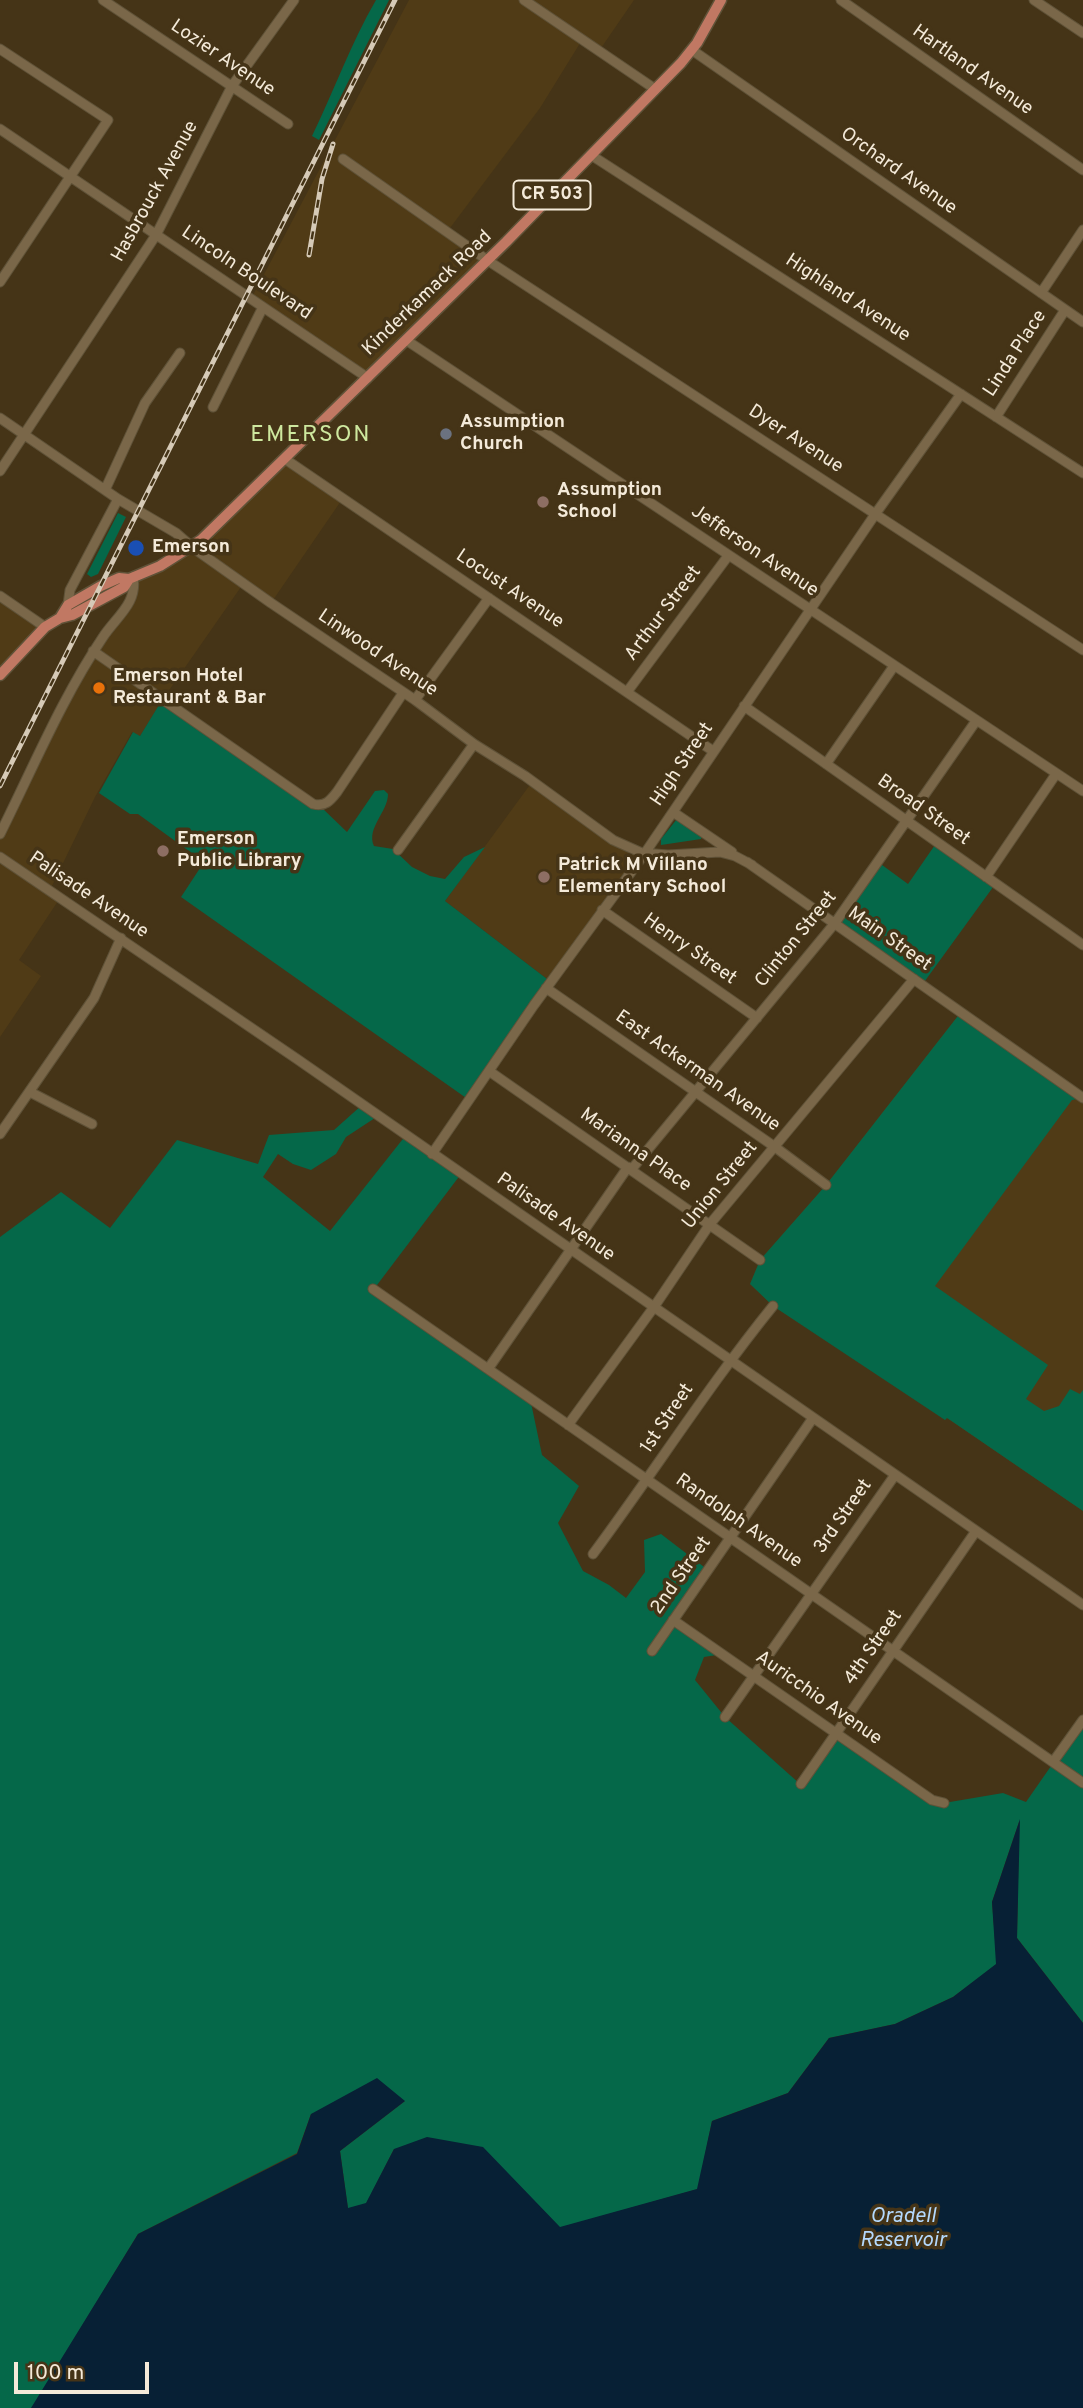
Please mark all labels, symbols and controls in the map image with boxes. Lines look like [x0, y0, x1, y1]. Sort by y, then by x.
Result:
street label: Lozier Avenue [165, 16, 279, 102]
street label: Hartland Avenue [907, 21, 1037, 121]
street label: Hasbrouck Avenue [108, 117, 204, 267]
street label: Orchard Avenue [835, 123, 961, 221]
road number: CR 503 [514, 180, 590, 210]
street label: Lincoln Boulevard [176, 222, 316, 326]
street label: Kinderkamack Road [359, 226, 497, 362]
street label: Highland Avenue [780, 250, 914, 348]
street label: Linda Place [980, 306, 1052, 402]
street label: Dyer Avenue [743, 401, 847, 479]
place label: Assumption Church [460, 412, 565, 456]
district label: EMERSON [251, 422, 371, 450]
marker: Assumption Church [438, 426, 454, 442]
place label: Assumption School [557, 480, 662, 524]
marker: Assumption School [535, 494, 551, 510]
street label: Jefferson Avenue [686, 501, 822, 603]
place label: Emerson [152, 537, 230, 559]
marker: Emerson [126, 538, 146, 558]
street label: Locust Avenue [451, 545, 567, 635]
street label: Arthur Street [621, 562, 707, 666]
street label: Linwood Avenue [313, 605, 441, 703]
place label: Emerson Hotel Restaurant & Bar [113, 666, 266, 710]
marker: Emerson Hotel Restaurant & Bar [91, 680, 107, 696]
street label: High Street [647, 719, 719, 811]
street label: Broad Street [872, 771, 974, 851]
place label: Emerson Public Library [177, 829, 301, 873]
marker: Emerson Public Library [155, 843, 171, 859]
street label: Palisade Avenue [24, 848, 152, 944]
place label: Patrick M Villano Elementary School [558, 855, 726, 899]
marker: Patrick M Villano Elementary School [536, 869, 552, 885]
street label: Clinton Street [751, 887, 843, 993]
street label: Main Street [843, 903, 935, 977]
street label: Henry Street [638, 909, 740, 991]
street label: East Ackerman Avenue [610, 1006, 784, 1138]
street label: Marianna Place [575, 1104, 695, 1198]
street label: Union Street [679, 1137, 763, 1235]
street label: Palisade Avenue [491, 1169, 619, 1267]
street label: 1st Street [636, 1380, 700, 1458]
street label: Randolph Avenue [670, 1470, 806, 1574]
street label: 3rd Street [810, 1475, 878, 1559]
street label: 2nd Street [647, 1533, 717, 1619]
street label: 4th Street [840, 1606, 908, 1690]
street label: Auricchio Avenue [750, 1647, 886, 1751]
water label: Oradell Reservoir [860, 2205, 946, 2255]
scale bar [18, 2348, 152, 2392]
text: 100 m [27, 2360, 84, 2387]

